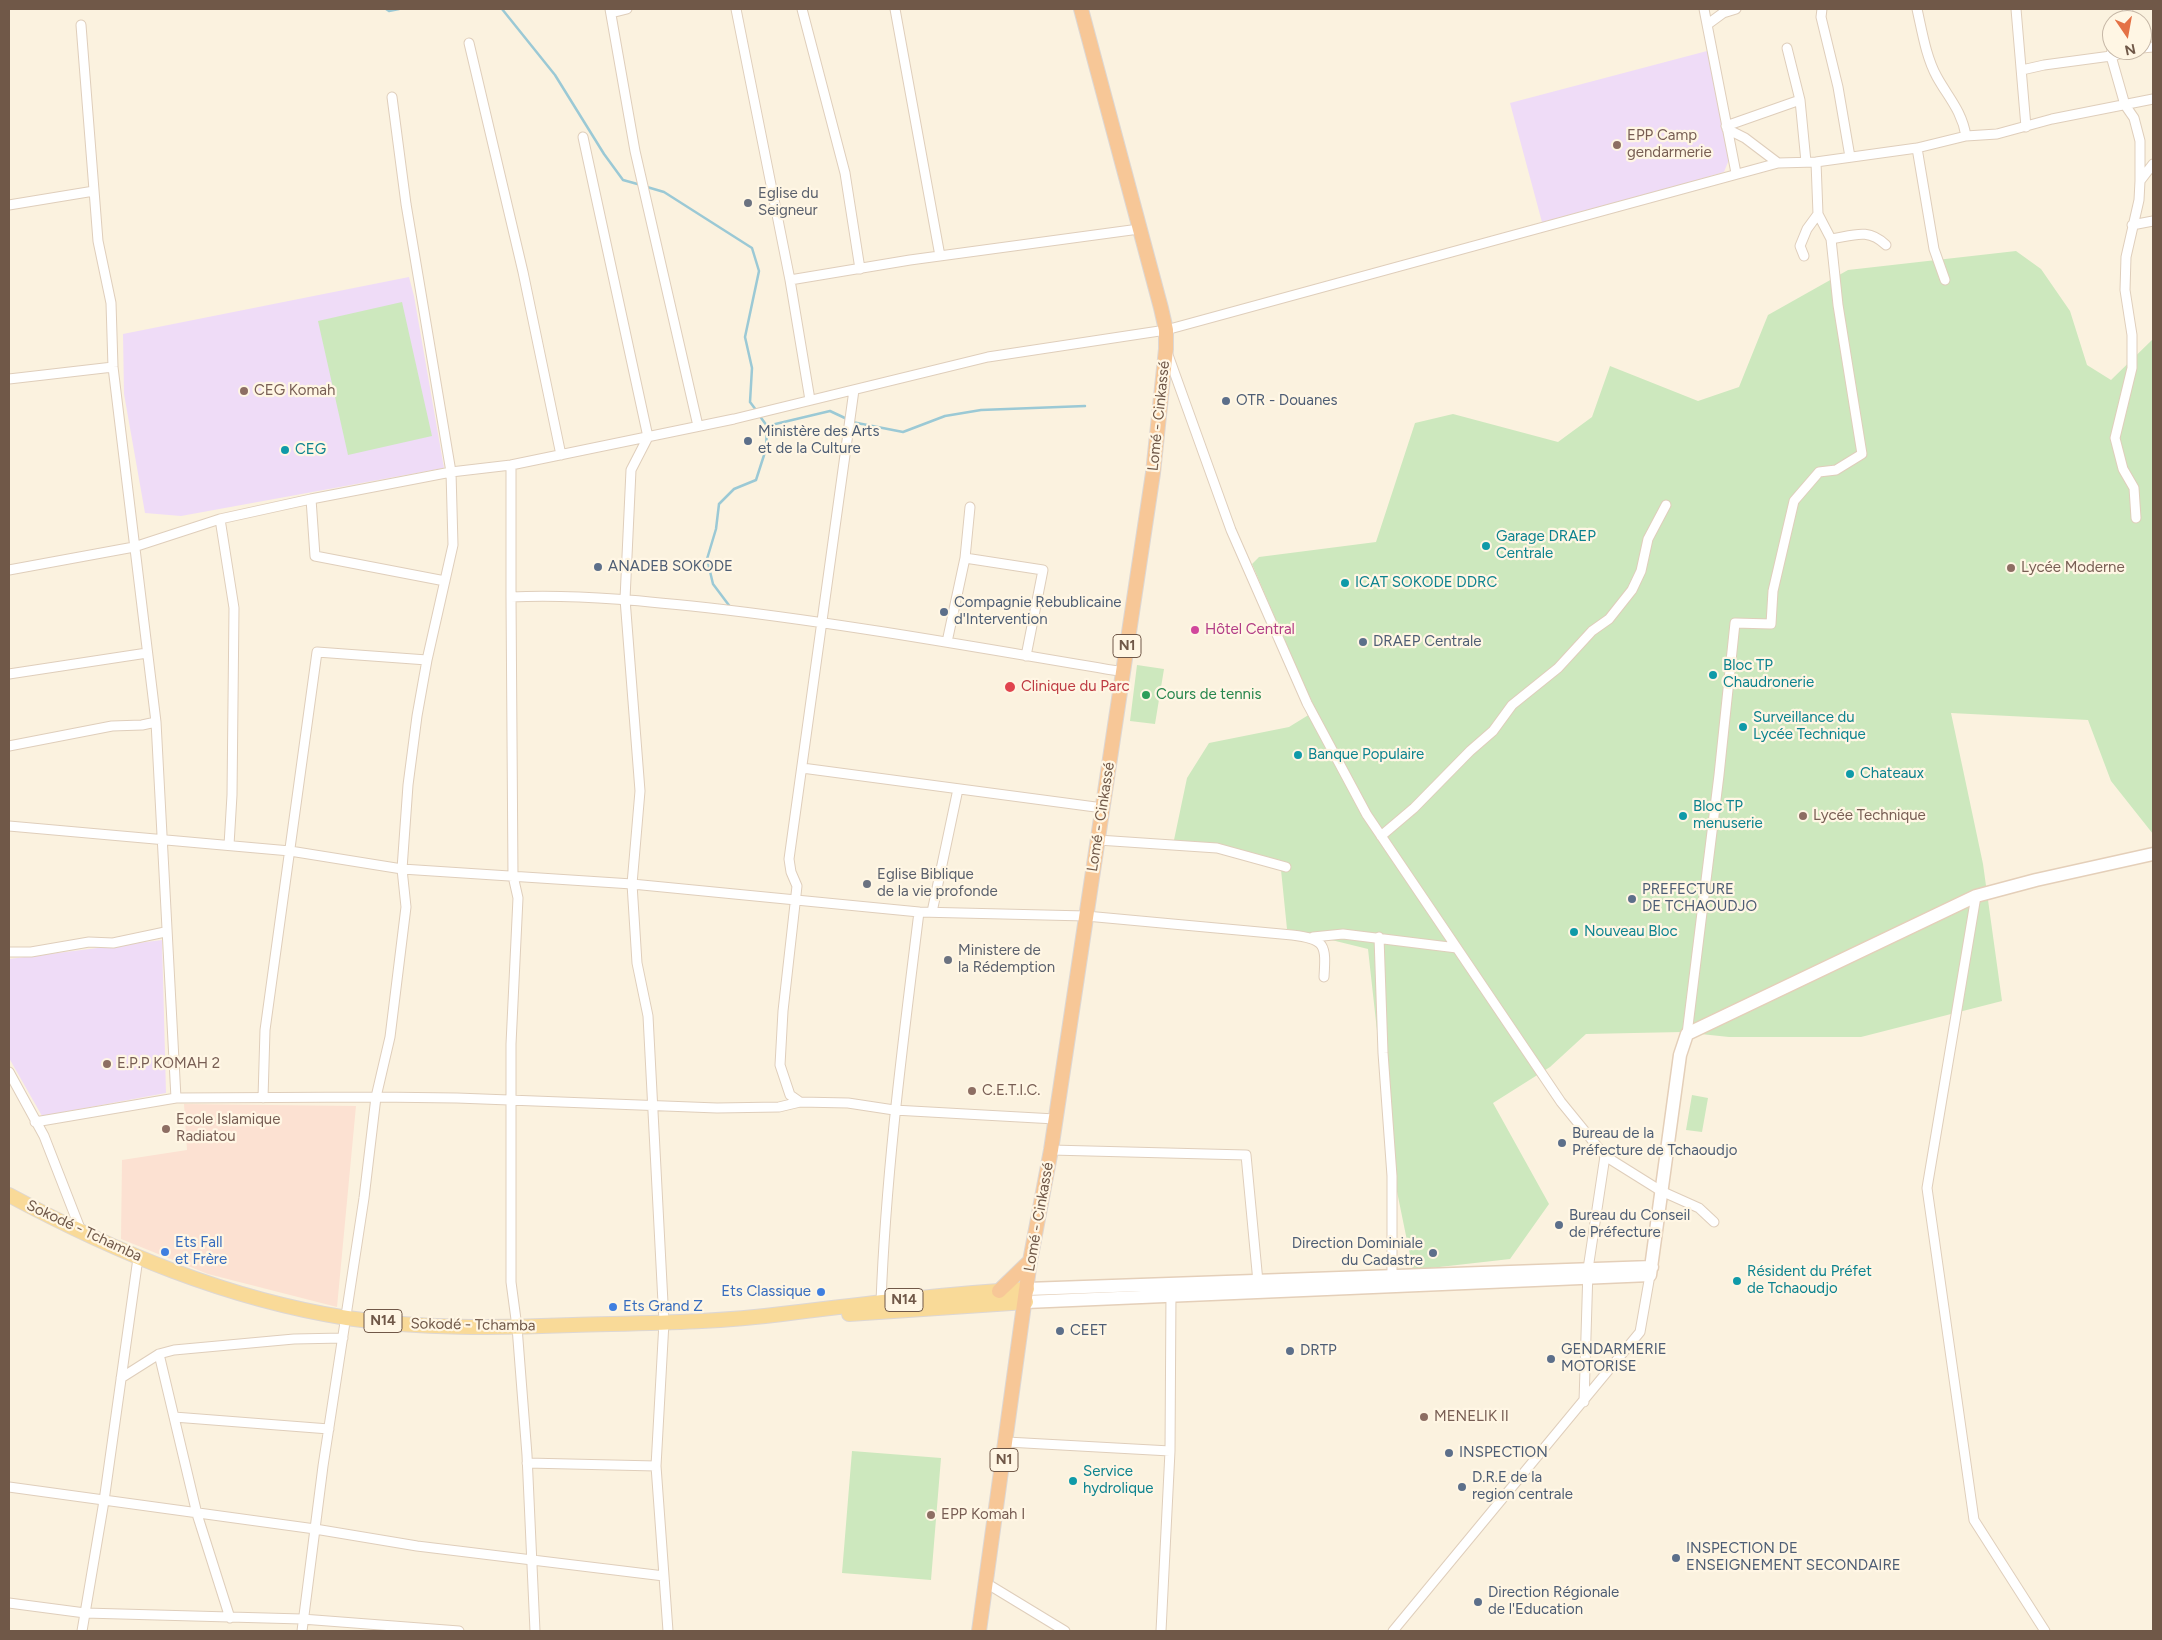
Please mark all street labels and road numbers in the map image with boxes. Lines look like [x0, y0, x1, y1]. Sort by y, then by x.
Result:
street label: Lomé - Cinkassé [1144, 360, 1174, 472]
road number: N1 [1113, 634, 1141, 658]
street label: Lomé - Cinkassé [1083, 761, 1119, 873]
street label: Lomé - Cinkassé [1021, 1161, 1057, 1273]
street label: Sokodé - Tchamba [24, 1196, 144, 1266]
road number: N14 [885, 1288, 923, 1312]
road number: N14 [364, 1310, 402, 1332]
street label: Sokodé - Tchamba [410, 1315, 536, 1335]
road number: N1 [990, 1448, 1018, 1472]

